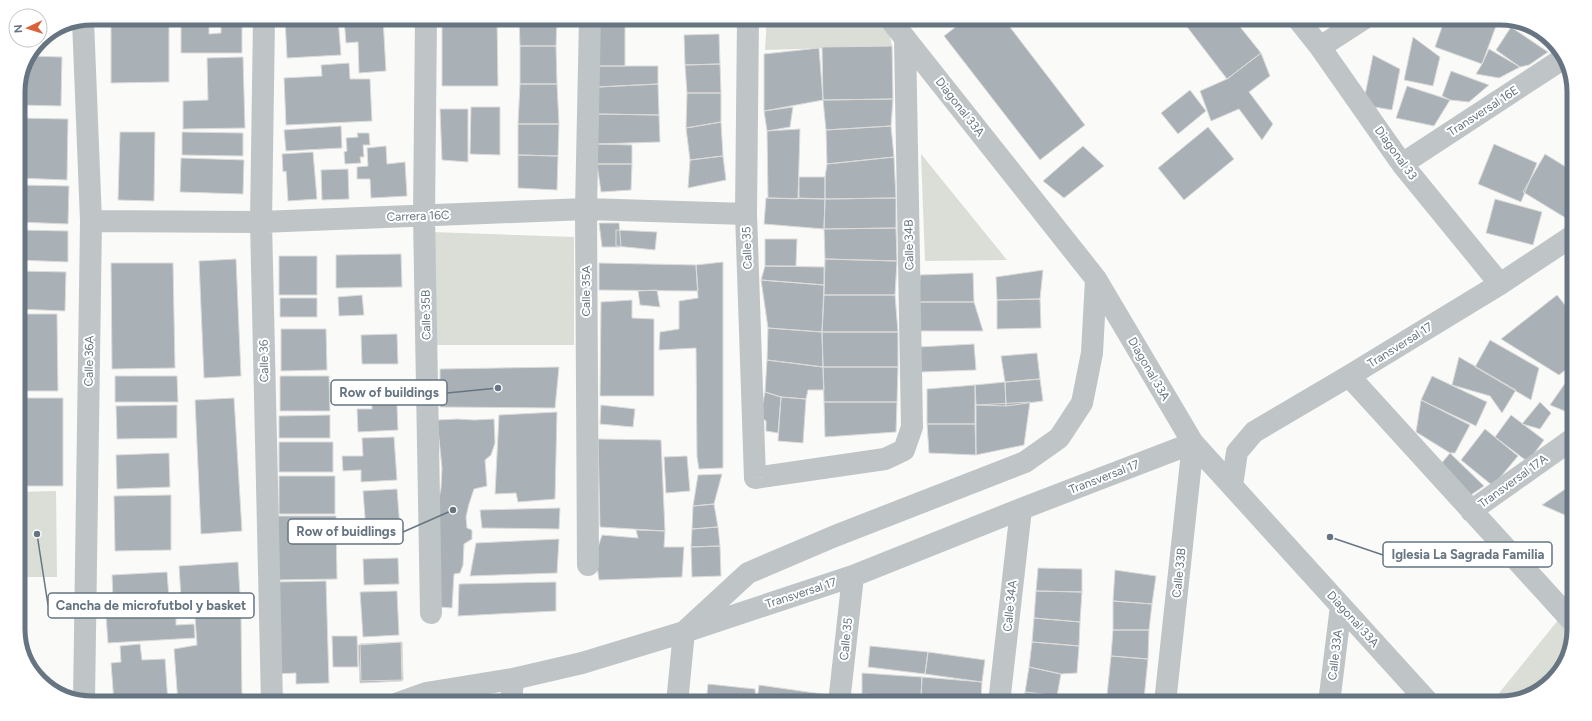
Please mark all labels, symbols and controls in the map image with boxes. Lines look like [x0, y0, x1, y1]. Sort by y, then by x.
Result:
north arrow [8, 8, 48, 48]
text: N [12, 24, 25, 33]
street label: Diagonal 33A [933, 75, 987, 139]
street label: Transversal 16E [1445, 83, 1521, 139]
street label: Diagonal 33 [1372, 124, 1420, 182]
street label: Carrera 16C [386, 208, 450, 224]
street label: Calle 34B [902, 219, 916, 271]
street label: Calle 35 [739, 226, 755, 270]
street label: Calle 35A [579, 265, 593, 317]
street label: Calle 35B [419, 290, 433, 340]
street label: Transversal 17 [1365, 319, 1436, 371]
street label: Calle 36A [82, 335, 96, 387]
street label: Diagonal 33A [1125, 335, 1173, 403]
street label: Calle 36 [257, 339, 271, 383]
callout: Row of buildings [331, 380, 447, 405]
text: Row of buildings [339, 385, 439, 400]
street label: Transversal 17A [1476, 451, 1550, 511]
street label: Transversal 17 [1067, 457, 1142, 497]
callout: Row of buidlings [288, 519, 403, 544]
text: Row of buidlings [296, 524, 396, 539]
callout: Iglesia La Sagrada Familia [1383, 542, 1552, 567]
street label: Calle 33B [1169, 547, 1189, 599]
text: Iglesia La Sagrada Familia [1391, 547, 1545, 562]
street label: Transversal 17 [764, 575, 839, 611]
street label: Calle 34A [1000, 580, 1020, 632]
street label: Diagonal 33A [1324, 588, 1382, 650]
callout: Cancha de microfutbol y basket [48, 593, 254, 618]
text: Cancha de microfutbol y basket [56, 598, 246, 613]
street label: Calle 35 [837, 617, 855, 661]
street label: Calle 33A [1325, 629, 1345, 681]

